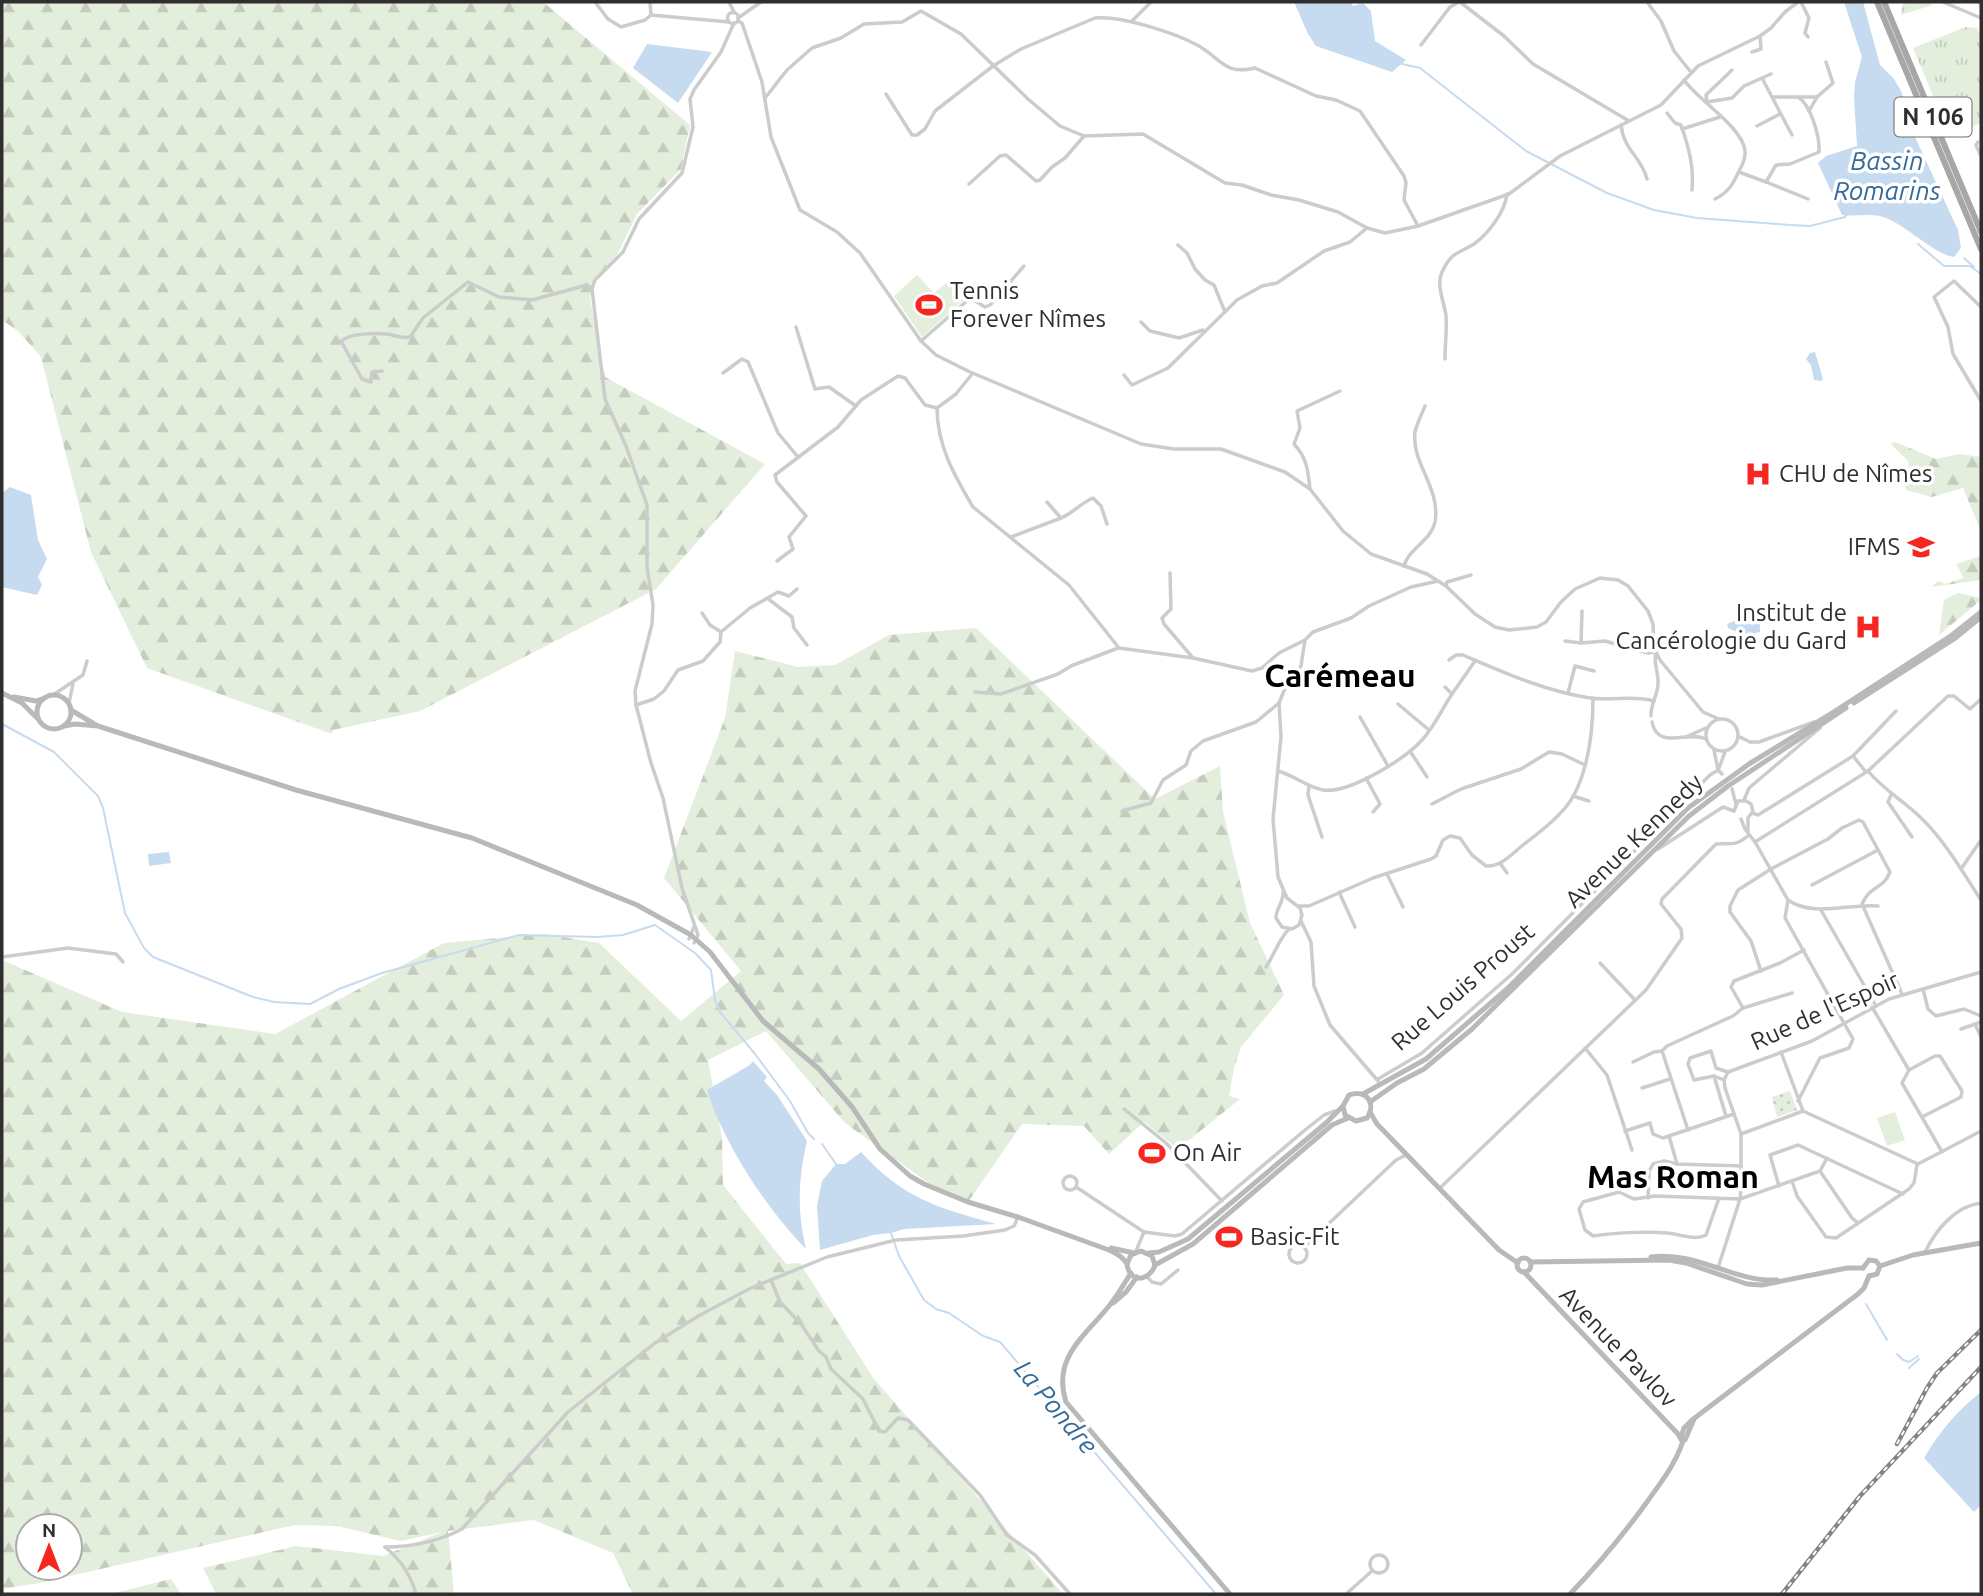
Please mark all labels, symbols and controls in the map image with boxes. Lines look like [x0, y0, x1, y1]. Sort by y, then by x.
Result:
road number: N 106 [1895, 98, 1972, 136]
water label: Bassin Romarins [1833, 146, 1941, 205]
place label: Tennis Forever Nîmes [950, 277, 1106, 332]
sports icon: Tennis Forever Nîmes [914, 290, 944, 320]
hospital icon: CHU de Nîmes [1743, 459, 1773, 489]
place label: CHU de Nîmes [1779, 460, 1932, 487]
school or university icon: IFMS [1906, 532, 1936, 562]
place label: IFMS [1848, 533, 1900, 560]
place label: Institut de Cancérologie du Gard [1615, 599, 1847, 654]
hospital icon: Institut de Cancérologie du Gard [1853, 612, 1883, 642]
district label: Carémeau [1264, 657, 1416, 693]
street label: Avenue Kennedy [1559, 768, 1708, 913]
street label: Rue Louis Proust [1386, 917, 1540, 1056]
street label: Rue de l'Espoir [1747, 966, 1903, 1055]
sports icon: On Air [1137, 1138, 1167, 1168]
place label: On Air [1173, 1139, 1241, 1166]
district label: Mas Roman [1587, 1158, 1759, 1194]
sports icon: Basic-Fit [1214, 1222, 1244, 1252]
place label: Basic-Fit [1250, 1223, 1340, 1250]
street label: Avenue Pavlov [1554, 1281, 1683, 1413]
water label: La Pondre [1009, 1354, 1104, 1459]
north arrow [14, 1512, 84, 1582]
text: N [42, 1519, 56, 1541]

